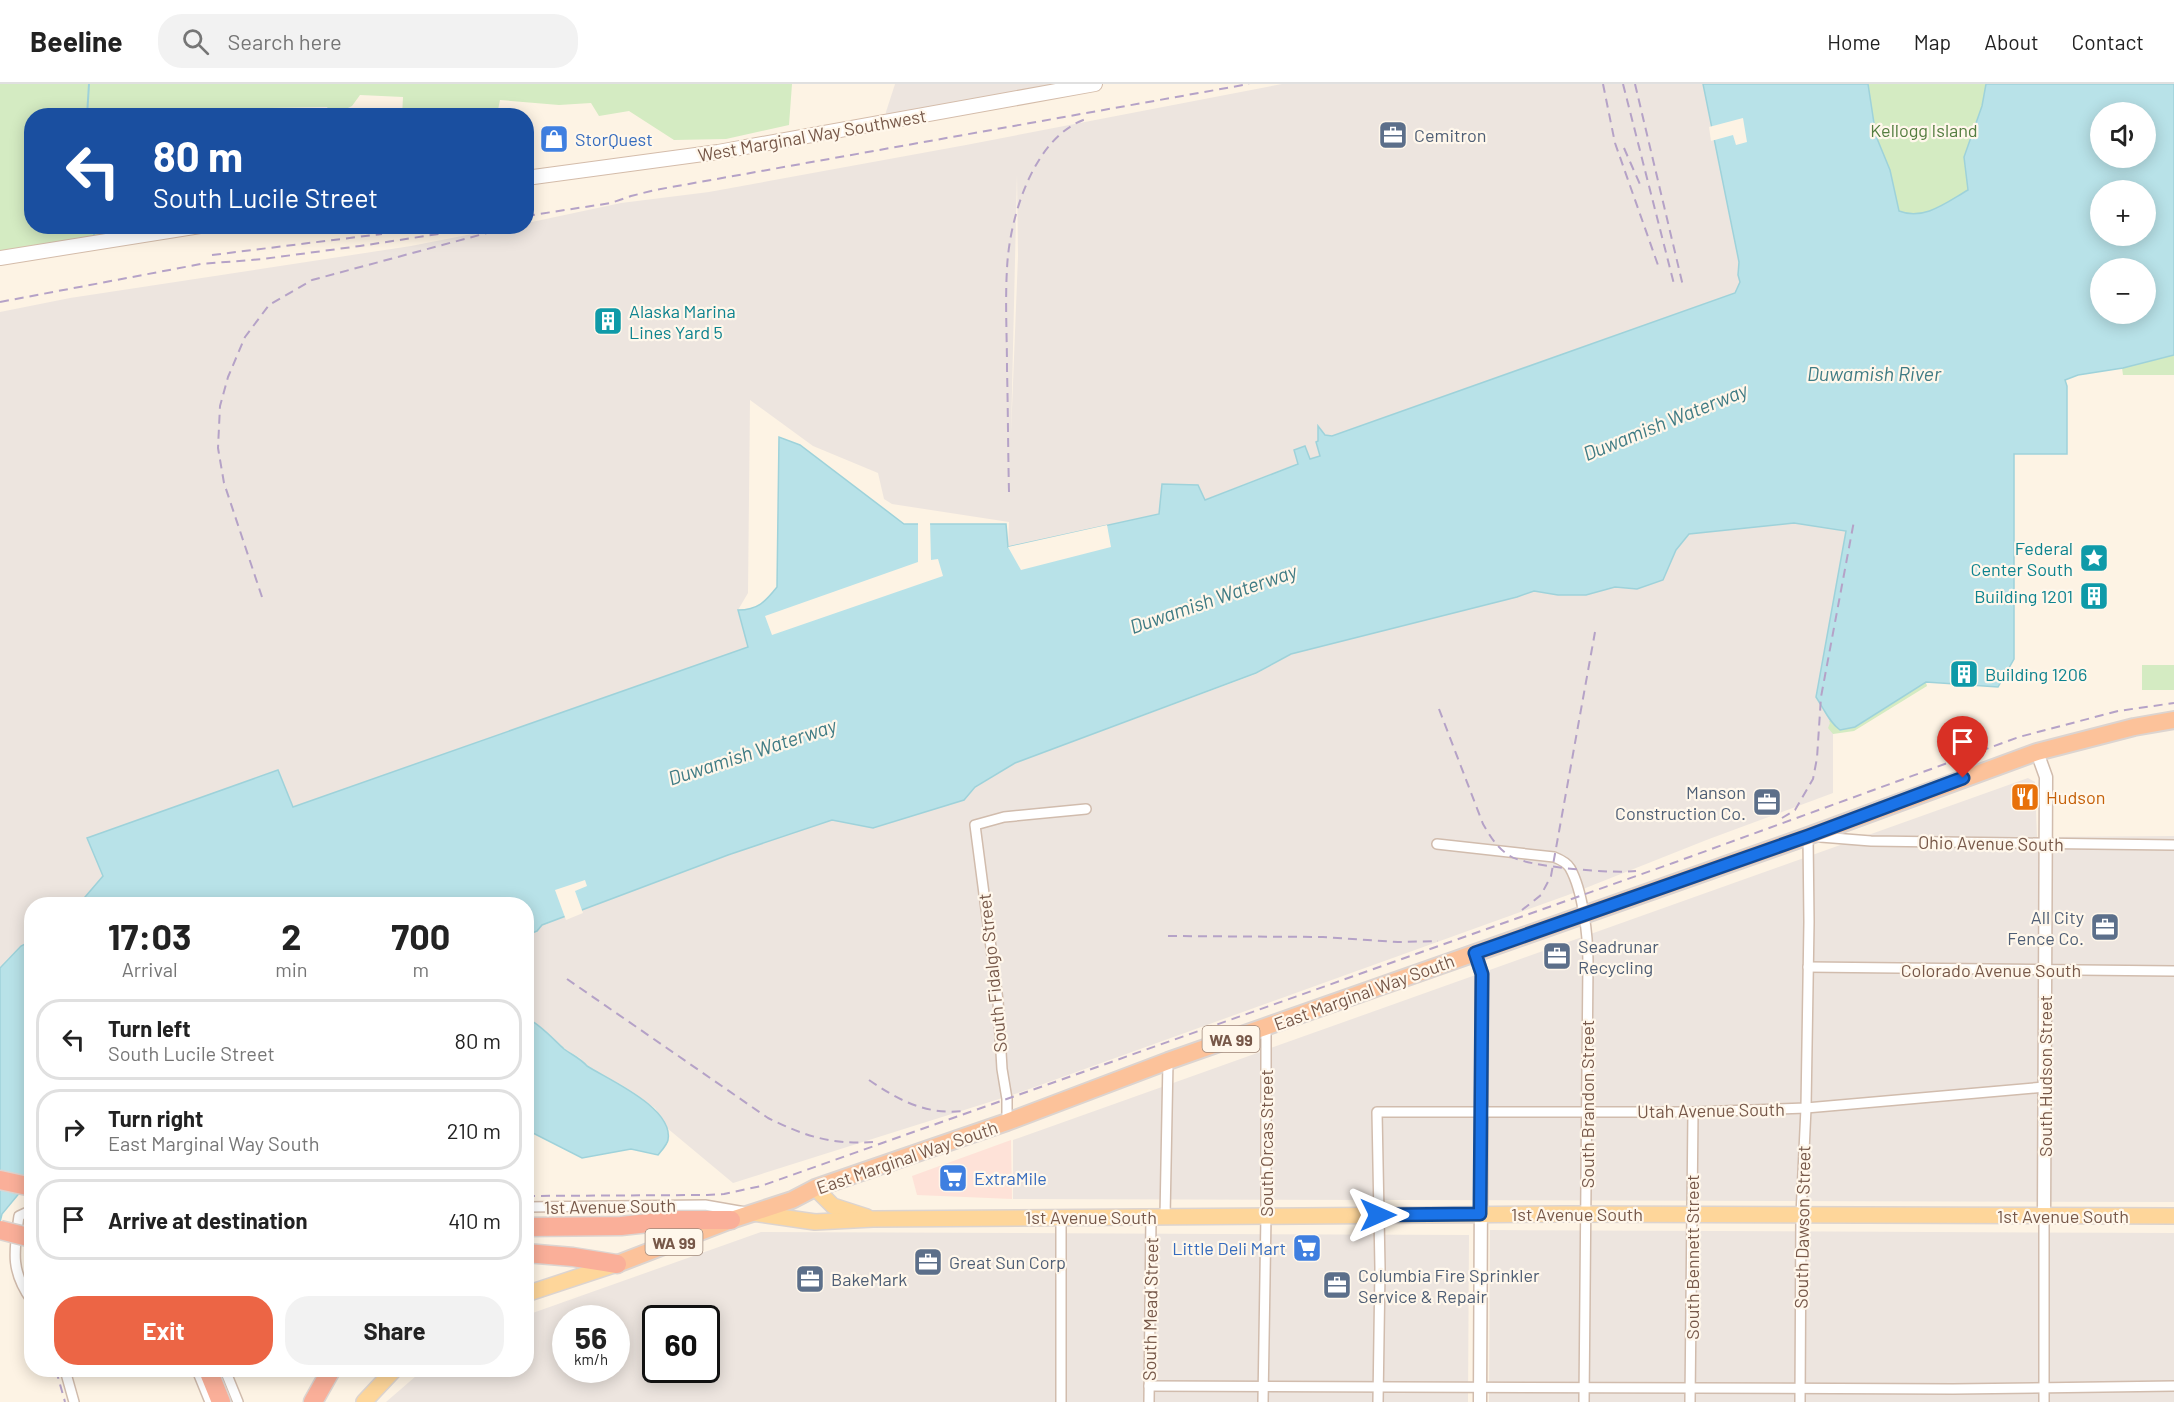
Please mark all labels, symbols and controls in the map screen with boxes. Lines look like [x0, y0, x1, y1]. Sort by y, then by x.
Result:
search box [158, 14, 578, 68]
text: Beeline [30, 24, 122, 58]
icon: search [179, 25, 212, 58]
text: Search here [227, 28, 342, 54]
text: Home [1827, 29, 1881, 54]
text: Map [1914, 29, 1951, 54]
text: About [1984, 29, 2039, 54]
text: Contact [2072, 29, 2144, 54]
map controls [2090, 102, 2156, 324]
button: sound [2090, 102, 2156, 168]
street label: West Marginal Way Southwest [696, 104, 928, 166]
office icon: Cemitron [1377, 119, 1409, 151]
park label: Kellogg Island [1870, 119, 1978, 141]
shop icon: StorQuest [538, 123, 570, 155]
place label: Cemitron [1414, 124, 1487, 146]
place label: StorQuest [575, 128, 653, 150]
text: 80 m [153, 130, 243, 180]
icon: left [54, 132, 132, 210]
button: + [2090, 180, 2156, 246]
text: South Lucile Street [153, 181, 378, 213]
button: − [2090, 258, 2156, 324]
place label: Alaska Marina Lines Yard 5 [629, 300, 736, 343]
building icon: Alaska Marina Lines Yard 5 [592, 305, 624, 337]
water label: Duwamish River [1807, 361, 1942, 385]
water label: Duwamish Waterway [1579, 377, 1752, 465]
place label: Federal Center South [1971, 537, 2073, 580]
place icon: Federal Center South [2078, 542, 2110, 574]
water label: Duwamish Waterway [1126, 558, 1301, 638]
building icon: Building 1201 [2078, 580, 2110, 612]
place label: Building 1201 [1974, 585, 2073, 607]
building icon: Building 1206 [1948, 658, 1980, 690]
place label: Building 1206 [1985, 663, 2087, 685]
water label: Duwamish Waterway [665, 712, 840, 790]
pin [1937, 716, 1988, 778]
icon: arrive [1946, 725, 1979, 758]
place label: Manson Construction Co. [1615, 781, 1746, 824]
restaurant icon: Hudson [2009, 781, 2041, 813]
office icon: Manson Construction Co. [1751, 786, 1783, 818]
place label: Hudson [2046, 786, 2105, 808]
street label: Ohio Avenue South [1918, 831, 2064, 855]
street label: South Fidalgo Street [973, 892, 1011, 1054]
place label: All City Fence Co. [2007, 906, 2084, 949]
office icon: All City Fence Co. [2089, 911, 2121, 943]
text: 17:03 [108, 914, 191, 957]
text: 2 [281, 914, 301, 957]
text: 700 [391, 914, 450, 957]
place label: Seadrunar Recycling [1578, 935, 1659, 978]
office icon: Seadrunar Recycling [1541, 940, 1573, 972]
street label: East Marginal Way South [1271, 949, 1457, 1035]
text: Arrival [122, 957, 178, 981]
text: min [275, 957, 308, 981]
text: m [413, 957, 429, 981]
street label: Colorado Avenue South [1901, 959, 2081, 981]
street label: South Hudson Street [2034, 995, 2056, 1157]
text: Turn left [108, 1015, 191, 1041]
street label: South Brandon Street [1576, 1020, 1598, 1188]
icon: left [57, 1023, 90, 1056]
road number: WA 99 [1202, 1026, 1260, 1052]
text: 80 m [455, 1027, 501, 1053]
text: South Lucile Street [108, 1041, 275, 1065]
street label: South Orcas Street [1255, 1069, 1277, 1217]
street label: Utah Avenue South [1637, 1098, 1785, 1122]
text: Turn right [108, 1105, 203, 1131]
icon: right [57, 1113, 90, 1146]
street label: East Marginal Way South [813, 1116, 1001, 1198]
text: 210 m [447, 1117, 501, 1143]
text: East Marginal Way South [108, 1131, 319, 1155]
street label: South Dawson Street [1790, 1145, 1814, 1309]
supermarket icon: ExtraMile [937, 1162, 969, 1194]
place label: ExtraMile [974, 1167, 1047, 1189]
street label: South Bennett Street [1681, 1174, 1703, 1340]
position arrow [1346, 1183, 1410, 1247]
street label: 1st Avenue South [544, 1194, 676, 1218]
icon: arrive [57, 1203, 90, 1236]
street label: 1st Avenue South [1511, 1203, 1643, 1225]
street label: 1st Avenue South [1997, 1205, 2129, 1227]
street label: 1st Avenue South [1025, 1206, 1157, 1228]
text: Arrive at destination [108, 1207, 307, 1233]
text: 410 m [448, 1207, 501, 1233]
road number: WA 99 [646, 1229, 702, 1255]
supermarket icon: Little Deli Mart [1291, 1232, 1323, 1264]
street label: South Mead Street [1138, 1237, 1162, 1381]
place label: Little Deli Mart [1172, 1237, 1286, 1259]
office icon: Great Sun Corp [912, 1246, 944, 1278]
place label: Great Sun Corp [949, 1251, 1066, 1273]
office icon: BakeMark [794, 1263, 826, 1295]
place label: Columbia Fire Sprinkler Service & Repair [1358, 1264, 1540, 1307]
place label: BakeMark [831, 1268, 907, 1290]
office icon: Columbia Fire Sprinkler Service & Repair [1321, 1269, 1353, 1301]
button: Exit [54, 1296, 273, 1365]
button: Share [285, 1296, 504, 1365]
speed limit sign: 60 [642, 1305, 720, 1383]
text: 56 [575, 1319, 607, 1355]
text: km/h [574, 1350, 608, 1368]

